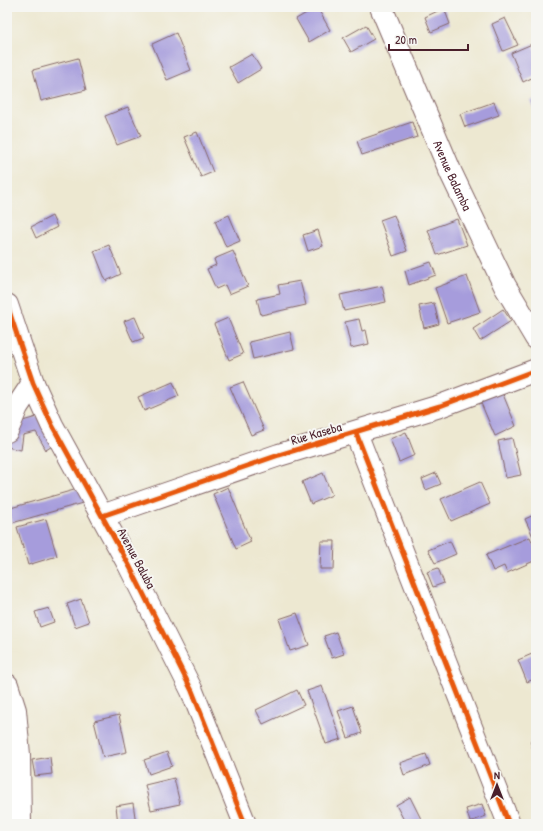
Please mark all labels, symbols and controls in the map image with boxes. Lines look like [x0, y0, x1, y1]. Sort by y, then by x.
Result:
scale bar [389, 26, 468, 52]
text: 20 m [395, 31, 417, 48]
street label: Avenue Balamba [429, 137, 477, 214]
street label: Rue Kaseba [289, 417, 343, 449]
street label: Avenue Baluba [113, 524, 161, 592]
north arrow [477, 765, 517, 805]
text: N [494, 768, 500, 782]

